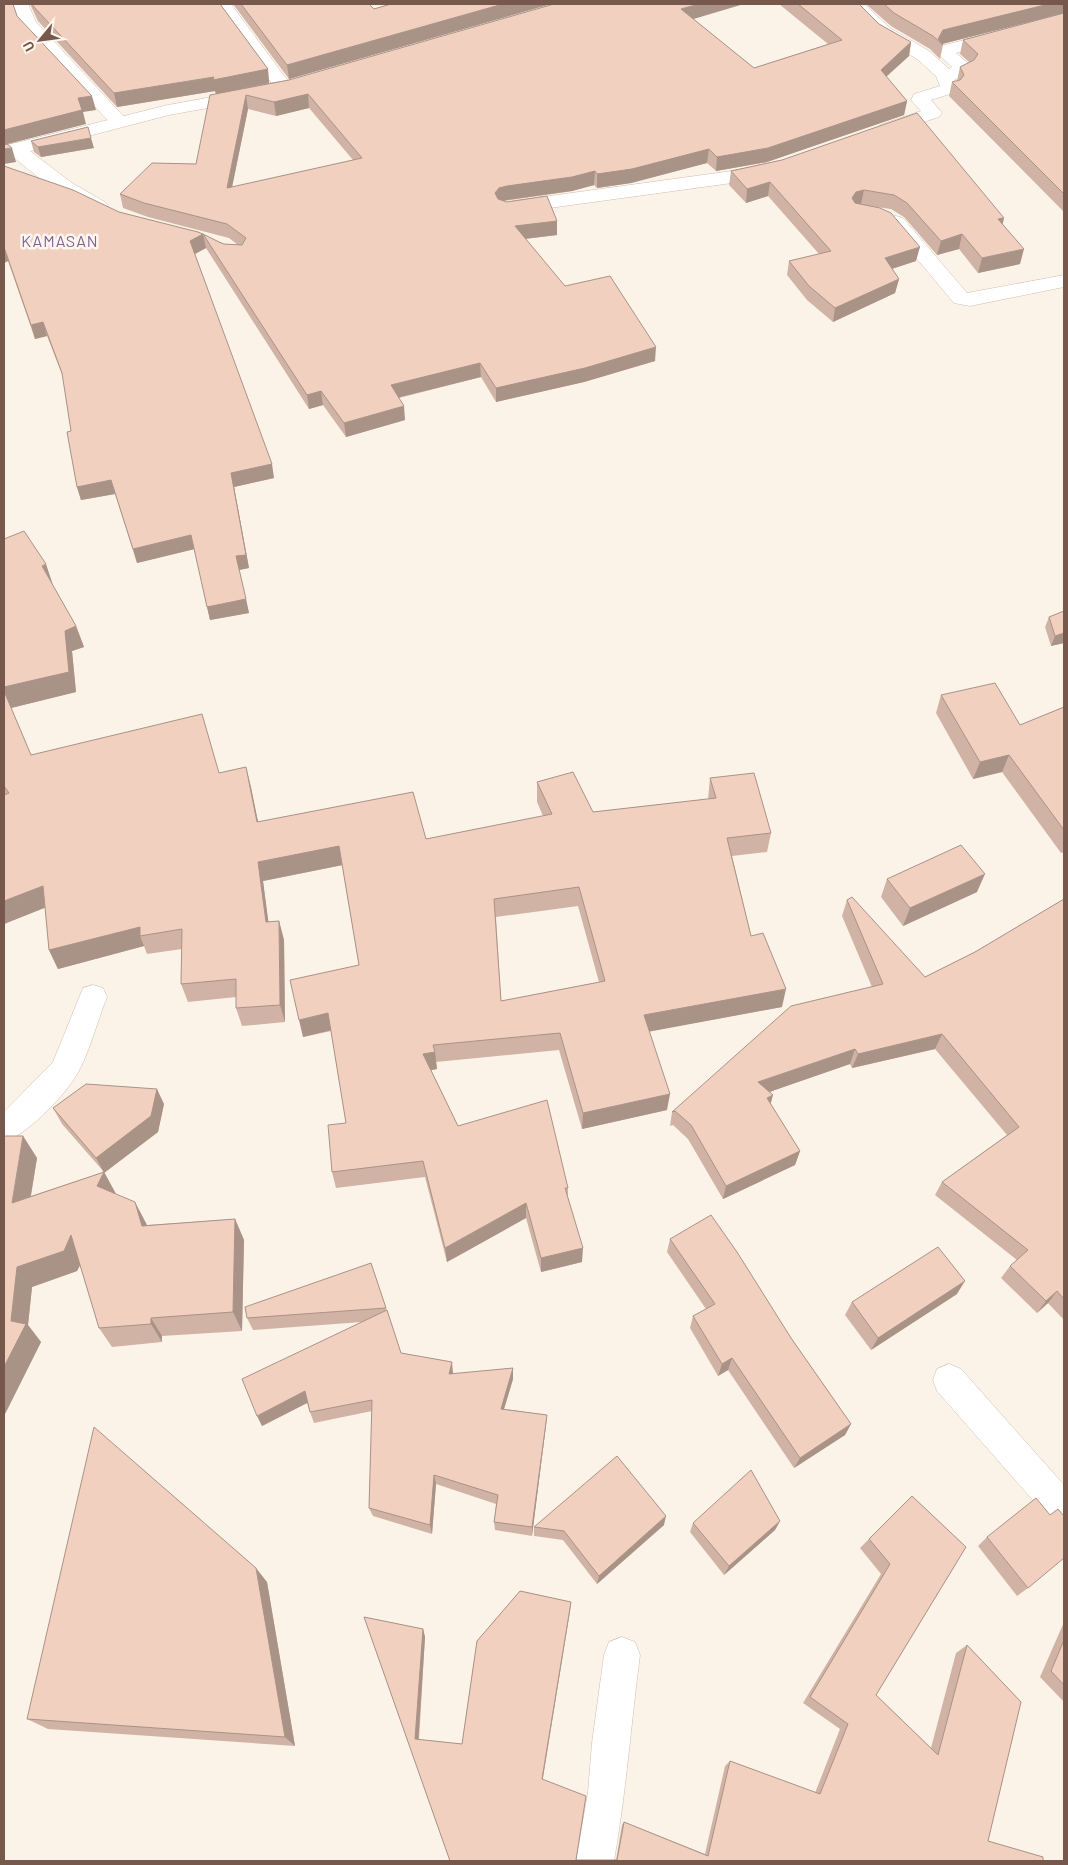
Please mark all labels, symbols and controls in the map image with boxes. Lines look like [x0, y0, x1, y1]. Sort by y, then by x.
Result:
north arrow [15, 15, 65, 65]
text: U [19, 38, 38, 55]
district label: KAMASAN [21, 231, 99, 250]

